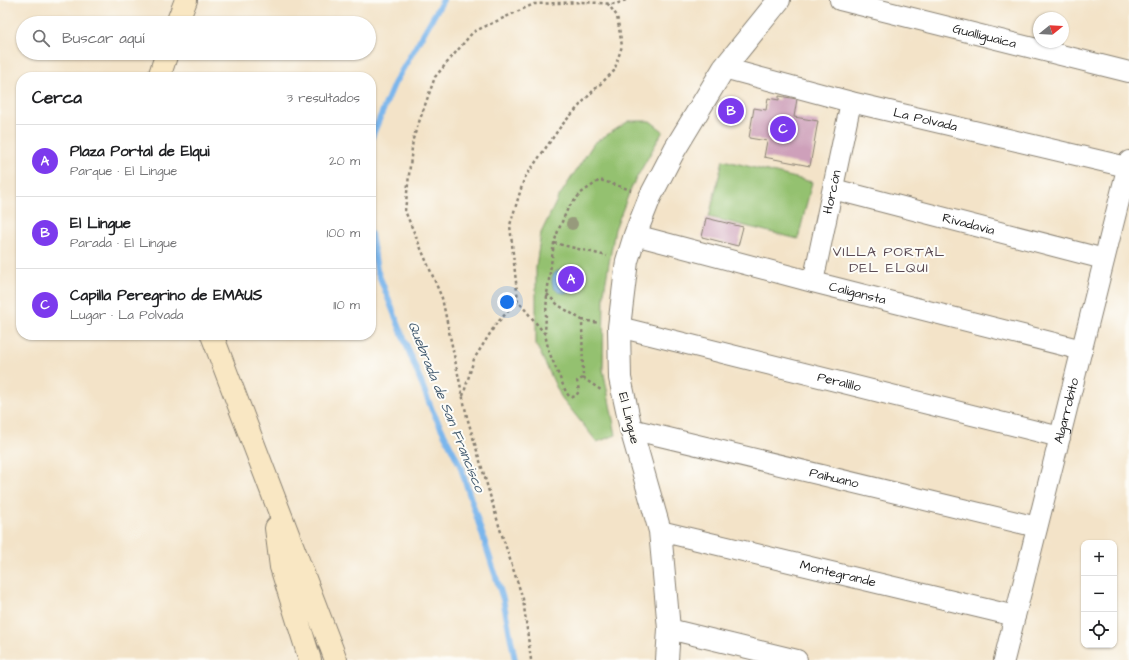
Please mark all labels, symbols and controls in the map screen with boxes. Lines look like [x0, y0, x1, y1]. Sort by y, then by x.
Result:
north arrow [1033, 12, 1069, 48]
search box [16, 16, 376, 60]
street label: Gualliguaica [951, 19, 1019, 53]
icon: search [30, 27, 52, 49]
text: Buscar aquí [62, 28, 144, 49]
text: Cerca [32, 86, 82, 110]
text: 3 resultados [286, 89, 360, 107]
pin: B [718, 96, 744, 126]
street label: La Polvada [892, 103, 960, 136]
pin: C [770, 114, 796, 144]
text: Plaza Portal de Elqui [70, 141, 210, 162]
text: A [41, 152, 49, 170]
text: 20 m [329, 152, 360, 170]
text: Parque · El Lingue [70, 162, 177, 180]
street label: Horcón [819, 168, 846, 216]
street label: Rivadavia [941, 209, 997, 239]
text: El Lingue [70, 213, 131, 234]
text: B [40, 224, 50, 242]
text: 100 m [327, 224, 360, 242]
text: Parada · El Lingue [70, 234, 177, 252]
district label: VILLA PORTAL DEL ELQUI [833, 242, 945, 278]
pin: A [558, 264, 584, 294]
street label: Caligansta [827, 277, 888, 309]
text: Capilla Peregrino de EMAUS [70, 285, 262, 306]
your location [497, 292, 517, 312]
text: C [40, 296, 50, 314]
text: 110 m [333, 296, 360, 314]
text: Lugar · La Polvada [70, 306, 183, 324]
water label: Quebrada de San Francisco [403, 319, 490, 496]
street label: Peralillo [815, 368, 864, 396]
street label: Algarrobito [1050, 375, 1084, 446]
street label: El Lingue [613, 390, 644, 446]
street label: Paihuano [808, 463, 861, 493]
map controls [1081, 540, 1117, 648]
button: + [1081, 540, 1117, 576]
street label: Montegrande [798, 556, 878, 591]
button: − [1081, 576, 1117, 612]
button: locate [1081, 612, 1117, 648]

